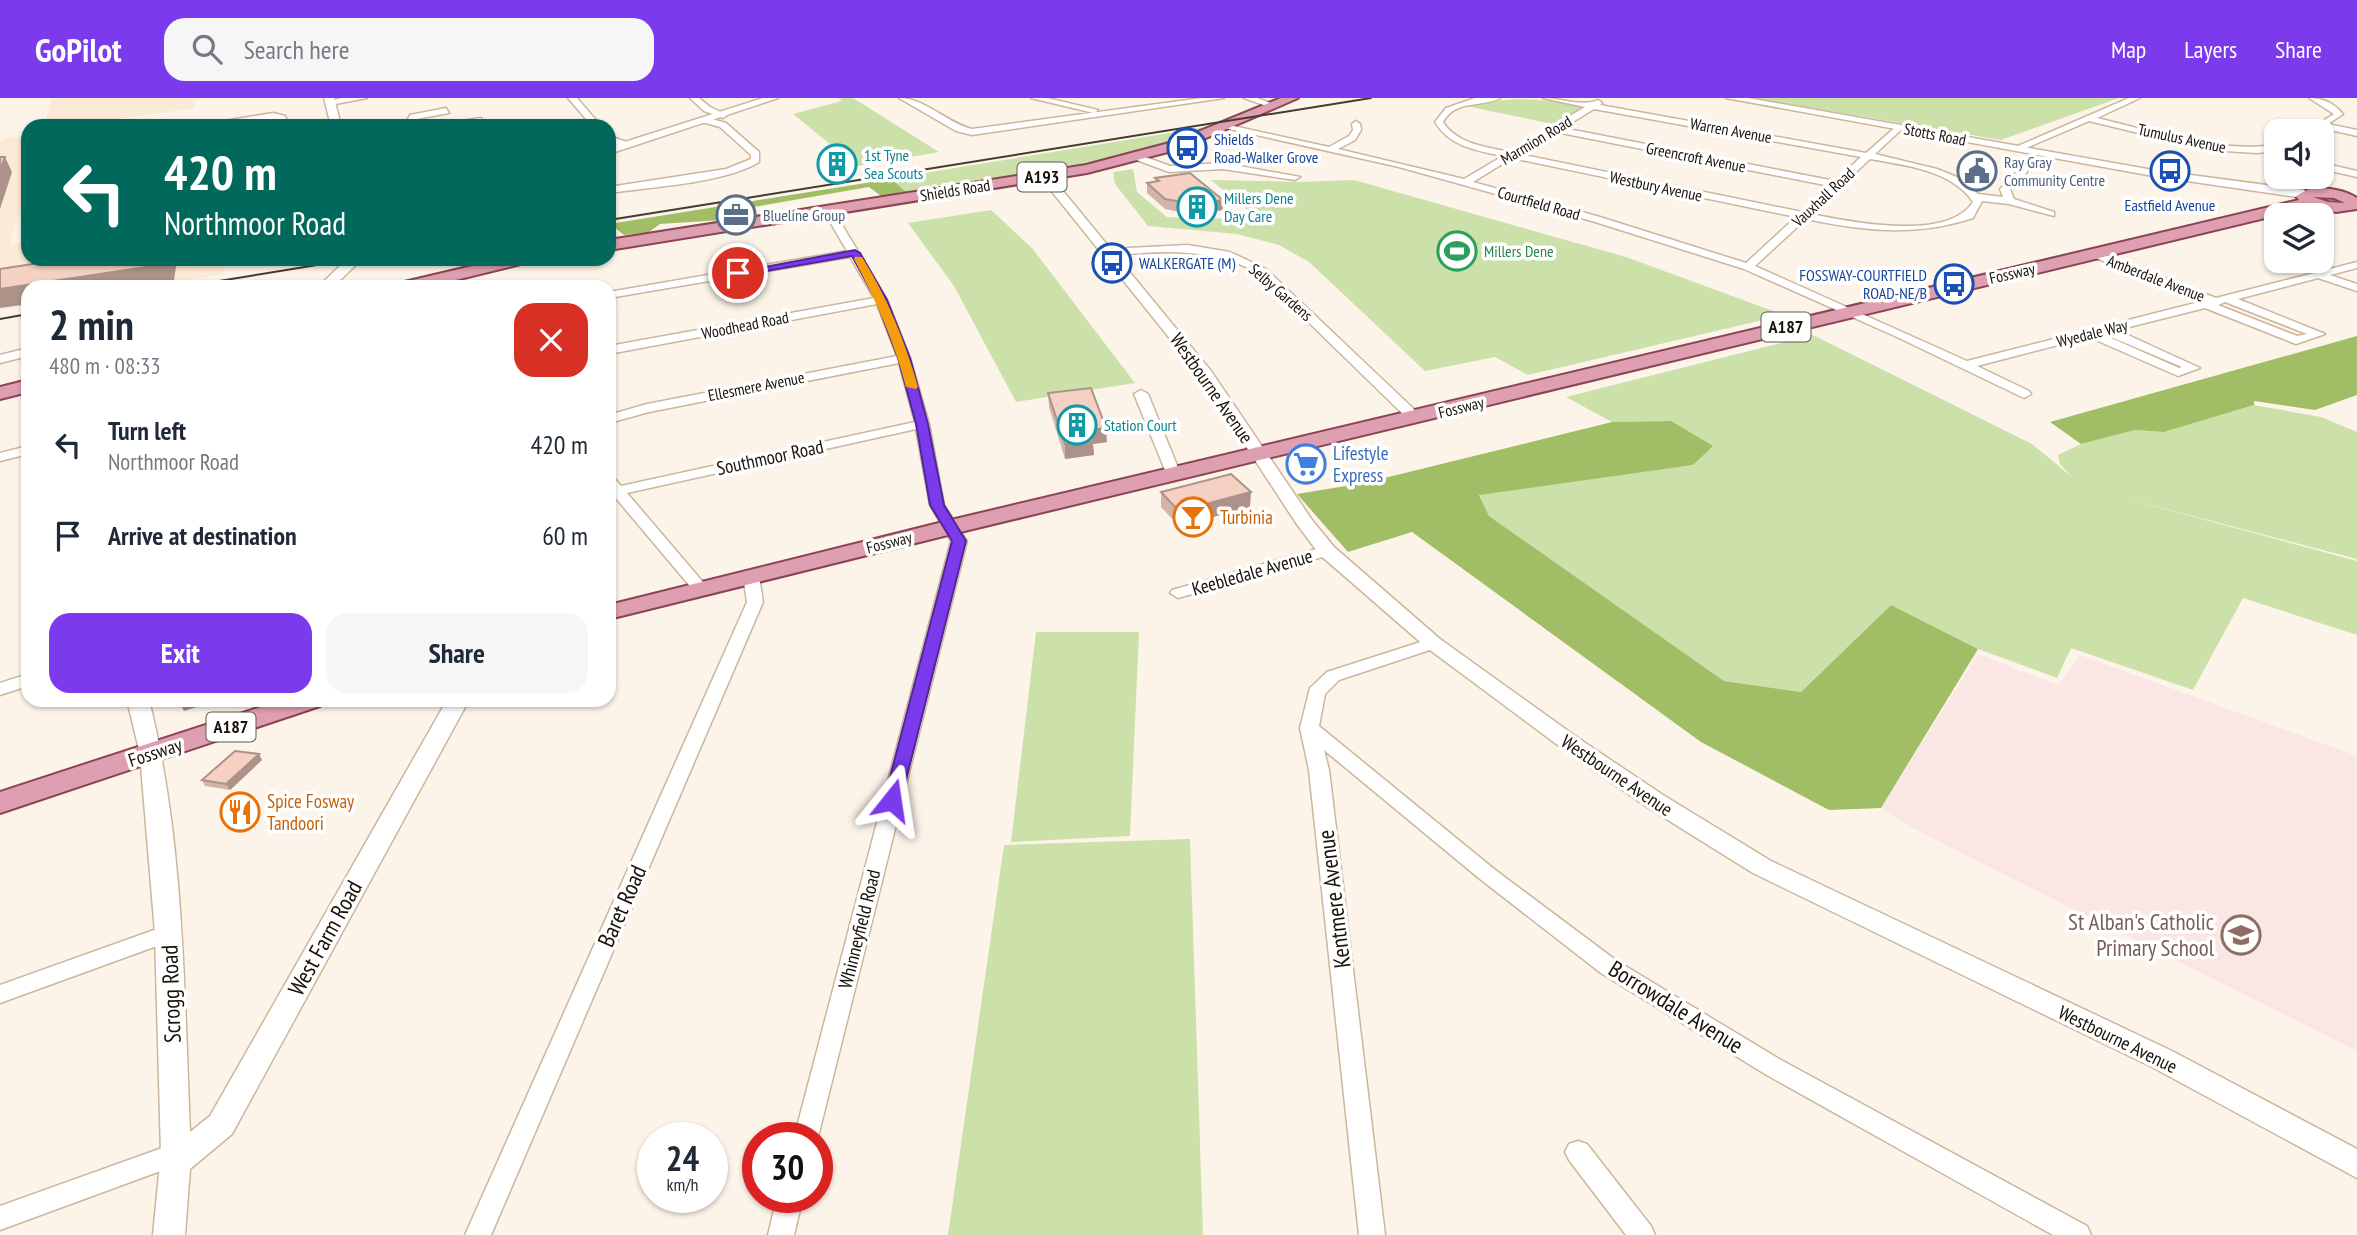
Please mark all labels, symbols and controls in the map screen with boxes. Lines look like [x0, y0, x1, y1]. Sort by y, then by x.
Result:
search box [164, 18, 654, 81]
text: GoPilot [35, 28, 122, 71]
icon: search [188, 30, 226, 68]
text: Search here [244, 33, 349, 66]
text: Map [2111, 34, 2146, 65]
text: Layers [2184, 34, 2237, 65]
text: Share [2275, 34, 2322, 65]
street label: Marmion Road [1497, 111, 1575, 169]
street label: Warren Avenue [1689, 113, 1773, 147]
street label: Stotts Road [1902, 118, 1968, 150]
street label: Tumulus Avenue [2136, 119, 2228, 157]
map controls [2264, 119, 2334, 273]
button: sound [2264, 119, 2334, 189]
bus stop icon: Shields Road-Walker Grove [1166, 127, 1208, 169]
place label: Shields Road-Walker Grove [1214, 129, 1318, 167]
street label: Greencroft Avenue [1645, 138, 1747, 176]
text: 420 m [164, 140, 277, 204]
building icon: 1st Tyne Sea Scouts [816, 143, 858, 185]
place label: 1st Tyne Sea Scouts [864, 145, 923, 183]
icon: left [49, 147, 140, 238]
public building icon: Ray Gray Community Centre [1956, 150, 1998, 192]
bus stop icon: Eastfield Avenue [2149, 150, 2191, 192]
place label: Ray Gray Community Centre [2004, 152, 2105, 190]
road number: A193 [1018, 162, 1066, 192]
street label: Vauxhall Road [1787, 163, 1858, 232]
street label: Westbury Avenue [1608, 166, 1704, 206]
street label: Shields Road [919, 175, 992, 205]
street label: Courtfield Road [1495, 182, 1583, 224]
building icon: Millers Dene Day Care [1176, 186, 1218, 228]
place label: Millers Dene Day Care [1224, 188, 1294, 226]
office icon: Blueline Group [715, 194, 757, 236]
place label: Eastfield Avenue [2125, 195, 2215, 215]
text: Northmoor Road [164, 202, 346, 244]
button: layers [2264, 203, 2334, 273]
place label: Blueline Group [763, 205, 845, 225]
sports icon: Millers Dene [1436, 230, 1478, 272]
place label: Millers Dene [1484, 241, 1554, 261]
bus stop icon: WALKERGATE (M) [1091, 242, 1133, 284]
pin [708, 243, 768, 303]
street label: Amberdale Avenue [2104, 250, 2208, 306]
place label: WALKERGATE (M) [1139, 253, 1235, 273]
icon: arrive [719, 254, 757, 292]
street label: Fossway [1987, 258, 2037, 288]
street label: Selby Gardens [1245, 259, 1317, 325]
bus stop icon: FOSSWAY-COURTFIELD ROAD-NE/B [1933, 263, 1975, 305]
place label: FOSSWAY-COURTFIELD ROAD-NE/B [1799, 265, 1927, 303]
text: 2 min [49, 297, 134, 352]
button: close [514, 303, 588, 377]
street label: Woodhead Road [700, 307, 790, 343]
road number: A187 [1762, 312, 1810, 342]
street label: Wyedale Way [2054, 315, 2130, 351]
street label: Westbourne Avenue [1165, 328, 1259, 448]
text: 480 m · 08:33 [49, 351, 161, 380]
street label: Ellesmere Avenue [706, 367, 806, 405]
street label: Fossway [1436, 392, 1486, 422]
building icon: Station Court [1056, 404, 1098, 446]
text: Turn left [108, 414, 186, 447]
place label: Station Court [1104, 415, 1177, 435]
icon: left [49, 426, 87, 464]
text: 420 m [530, 428, 588, 461]
street label: Southmoor Road [714, 434, 826, 480]
place label: Lifestyle Express [1333, 441, 1389, 487]
supermarket icon: Lifestyle Express [1285, 443, 1327, 485]
text: Northmoor Road [108, 447, 239, 476]
bar icon: Turbinia [1172, 496, 1214, 538]
place label: Turbinia [1220, 505, 1273, 529]
icon: arrive [49, 517, 87, 555]
text: Arrive at destination [108, 519, 297, 552]
text: 60 m [542, 519, 588, 552]
street label: Fossway [864, 527, 914, 557]
street label: Keebledale Avenue [1189, 543, 1315, 601]
button: Exit [49, 613, 312, 693]
button: Share [326, 613, 588, 693]
road number: A187 [206, 712, 256, 742]
street label: Westbourne Avenue [1557, 729, 1677, 821]
street label: Fossway [125, 732, 186, 772]
position arrow [855, 763, 929, 837]
place label: Spice Fosway Tandoori [267, 789, 355, 835]
restaurant icon: Spice Fosway Tandoori [219, 791, 261, 833]
street label: Kentmere Avenue [1311, 828, 1356, 970]
street label: Baret Road [591, 860, 652, 951]
street label: Whinneyfield Road [833, 867, 885, 991]
street label: West Farm Road [281, 875, 368, 1000]
place label: St Alban's Catholic Primary School [2068, 907, 2215, 962]
school or university icon: St Alban's Catholic Primary School [2220, 914, 2262, 956]
street label: Scrogg Road [154, 944, 187, 1044]
street label: Borrowdale Avenue [1604, 954, 1749, 1059]
street label: Westbourne Avenue [2055, 1000, 2181, 1078]
speed limit sign: 30 [742, 1122, 833, 1213]
text: 24 [666, 1135, 699, 1181]
text: km/h [667, 1173, 698, 1196]

